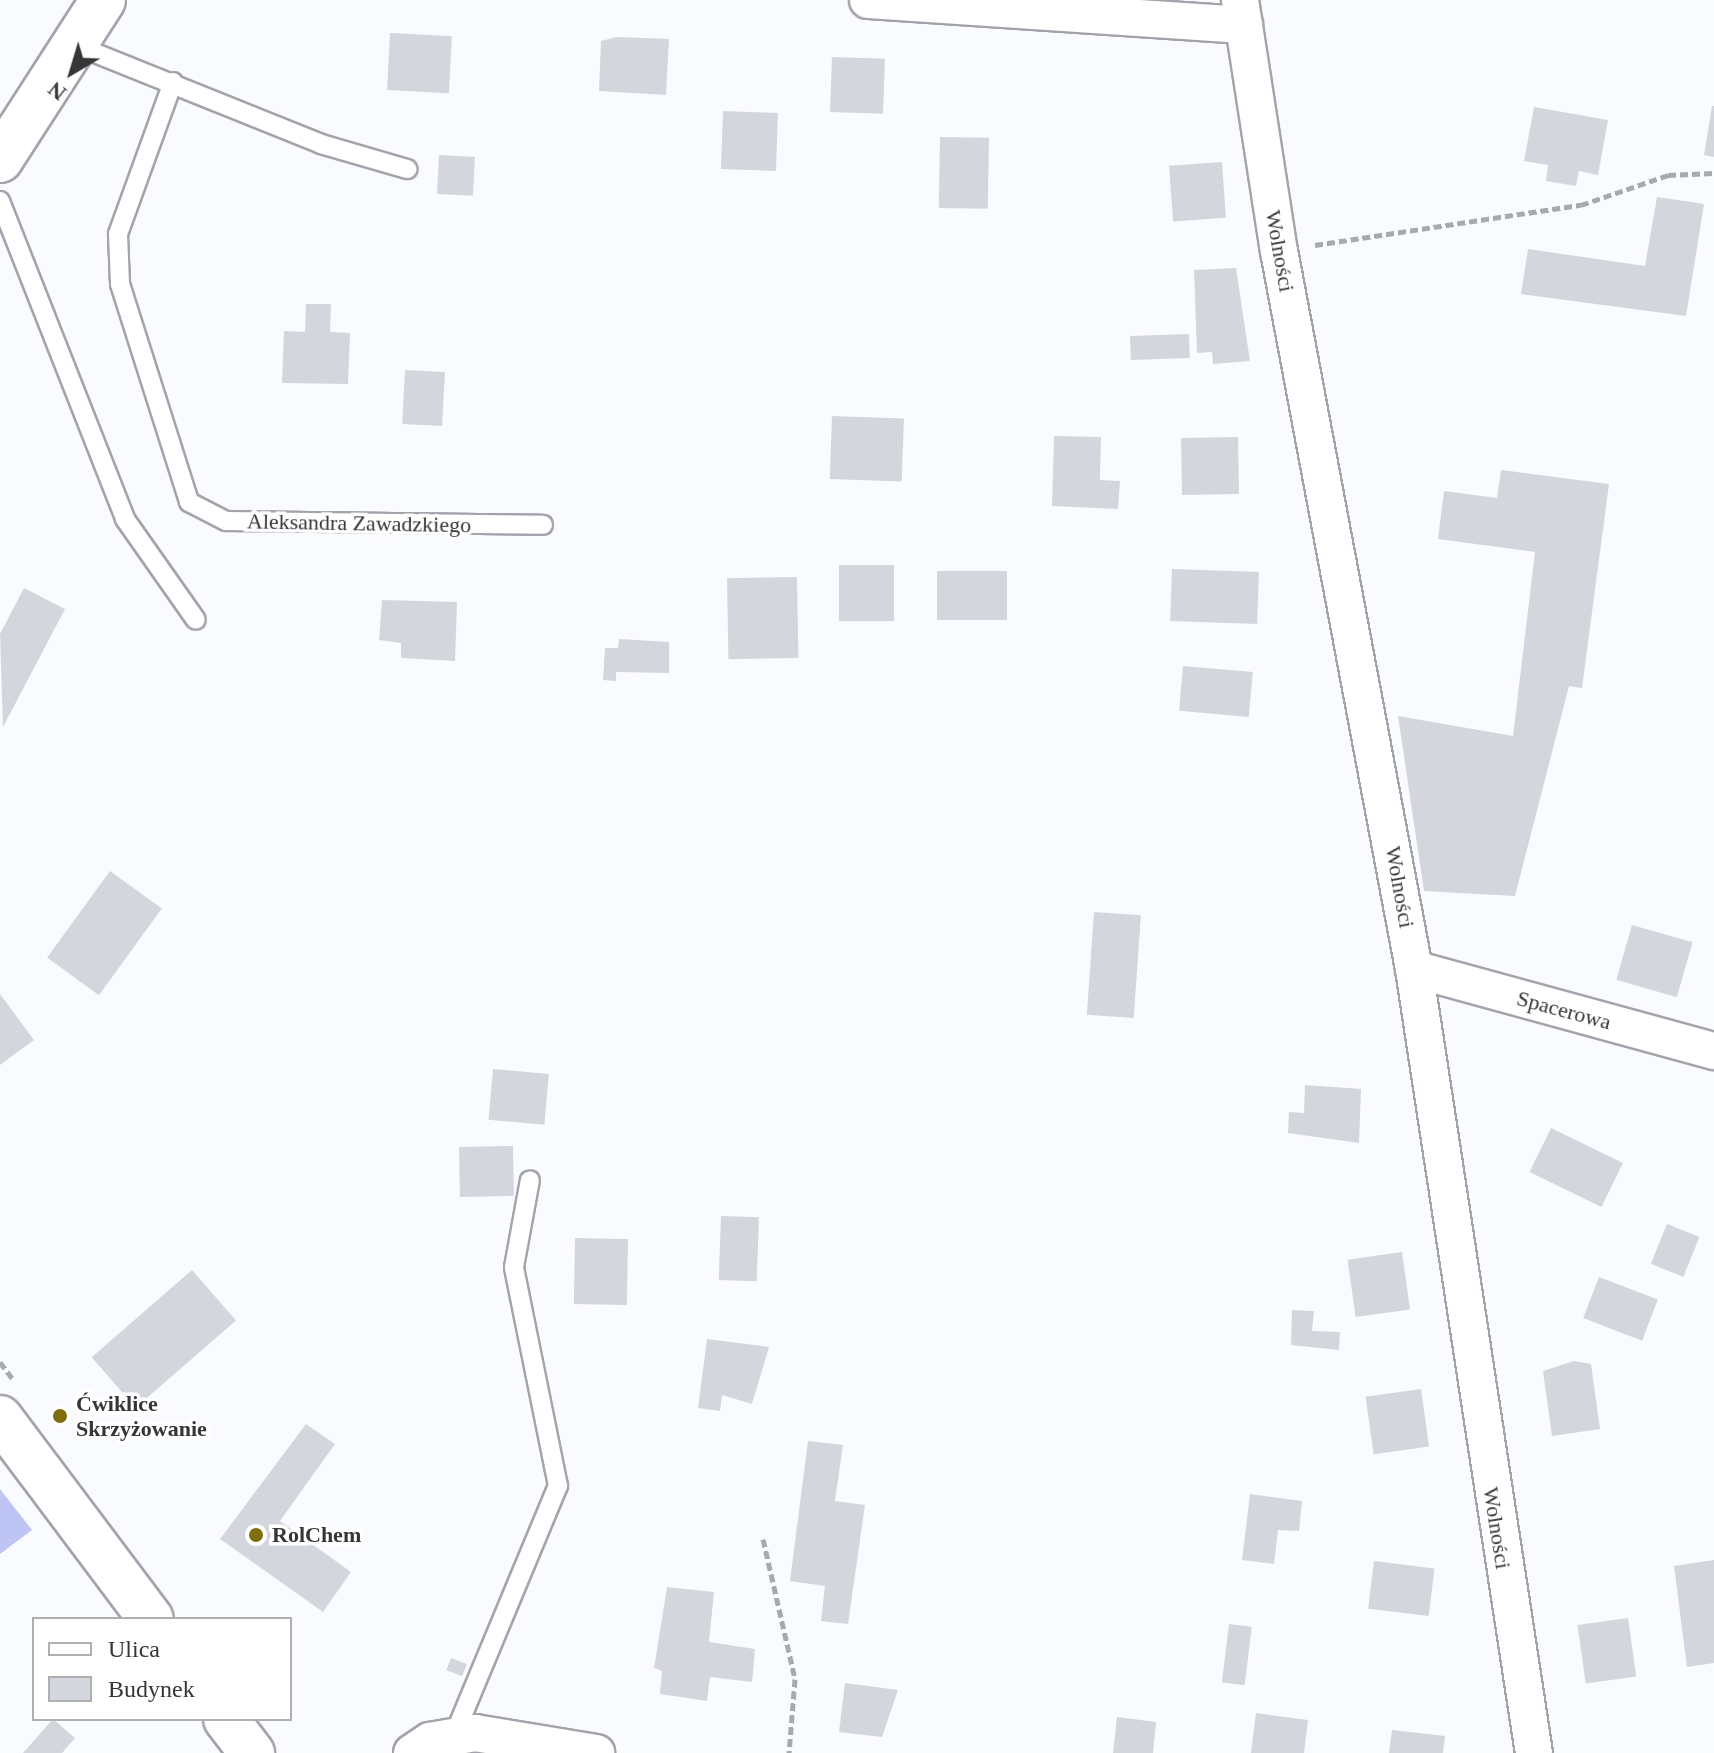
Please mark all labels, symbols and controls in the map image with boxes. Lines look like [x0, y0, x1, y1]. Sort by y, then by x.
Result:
north arrow [32, 32, 112, 112]
text: N [43, 77, 71, 106]
street label: Wolności [1260, 208, 1300, 294]
street label: Aleksandra Zawadzkiego [247, 508, 471, 538]
street label: Wolności [1380, 844, 1420, 930]
street label: Spacerowa [1514, 985, 1614, 1035]
place label: Ćwiklice Skrzyżowanie [76, 1390, 207, 1442]
marker: Ćwiklice Skrzyżowanie [51, 1407, 69, 1425]
street label: Wolności [1478, 1485, 1516, 1571]
place label: RolChem [272, 1522, 361, 1548]
marker: RolChem [247, 1526, 265, 1544]
legend [32, 1617, 292, 1721]
text: Ulica [108, 1636, 160, 1662]
text: Budynek [108, 1676, 195, 1702]

